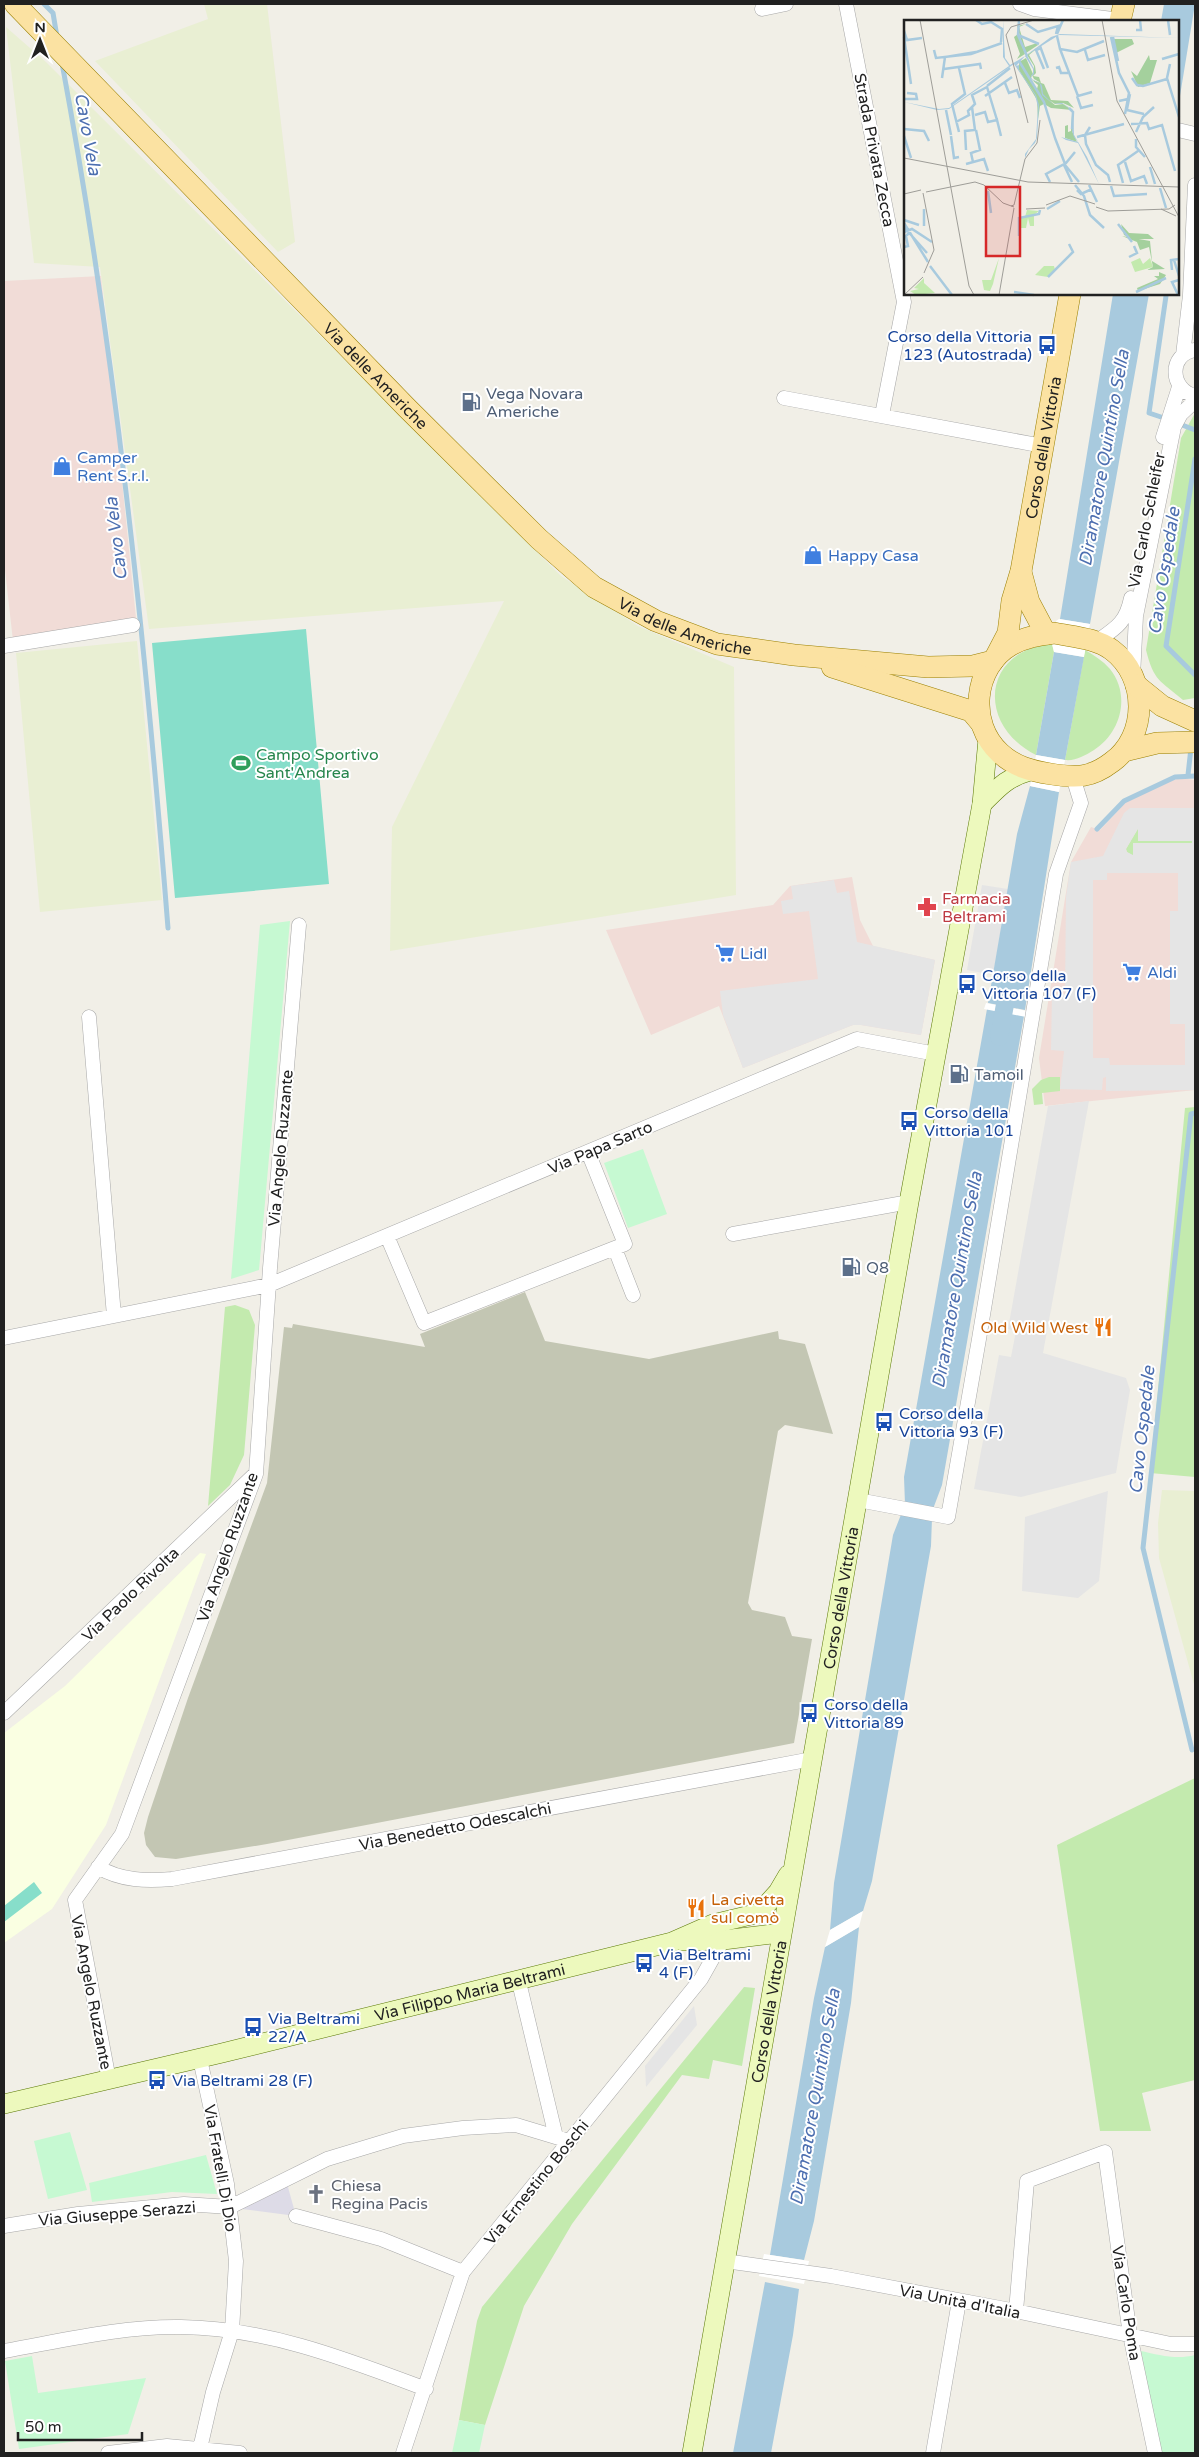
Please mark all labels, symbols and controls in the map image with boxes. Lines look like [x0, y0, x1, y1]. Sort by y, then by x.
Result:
north arrow [15, 15, 65, 65]
text: N [34, 19, 46, 36]
inset map [904, 20, 1179, 295]
street label: Strada Privata Zecca [849, 72, 899, 229]
water label: Cavo Vela [70, 91, 106, 178]
street label: Via delle Americhe [319, 319, 432, 434]
place label: Corso della Vittoria 123 (Autostrada) [888, 327, 1032, 365]
bus stop icon: Corso della Vittoria 123 (Autostrada) [1036, 334, 1058, 356]
water label: Diramatore Quintino Sella [1074, 347, 1134, 568]
street label: Corso della Vittoria [1021, 375, 1066, 521]
place label: Vega Novara Americhe [486, 384, 583, 422]
fuel station icon: Vega Novara Americhe [460, 391, 482, 413]
place label: Camper Rent S.r.l. [77, 448, 149, 486]
street label: Via Carlo Schleifer [1124, 450, 1170, 590]
shop icon: Camper Rent S.r.l. [51, 455, 73, 477]
water label: Cavo Vela [100, 495, 132, 582]
water label: Cavo Ospedale [1143, 505, 1185, 636]
shop icon: Happy Casa [802, 544, 824, 566]
place label: Happy Casa [828, 546, 919, 566]
street label: Via delle Americhe [614, 593, 753, 660]
place label: Campo Sportivo Sant'Andrea [256, 745, 379, 783]
sports icon: Campo Sportivo Sant'Andrea [230, 752, 252, 774]
place label: Farmacia Beltrami [942, 889, 1011, 927]
pharmacy icon: Farmacia Beltrami [916, 896, 938, 918]
supermarket icon: Lidl [714, 942, 736, 964]
place label: Lidl [740, 944, 767, 964]
supermarket icon: Aldi [1121, 961, 1143, 983]
place label: Aldi [1147, 963, 1177, 983]
place label: Corso della Vittoria 107 (F) [982, 966, 1096, 1004]
bus stop icon: Corso della Vittoria 107 (F) [956, 973, 978, 995]
fuel station icon: Tamoil [948, 1063, 970, 1085]
place label: Tamoil [974, 1065, 1024, 1085]
street label: Via Angelo Ruzzante [264, 1069, 298, 1227]
place label: Corso della Vittoria 101 [924, 1103, 1014, 1141]
bus stop icon: Corso della Vittoria 101 [898, 1110, 920, 1132]
street label: Via Papa Sarto [545, 1117, 656, 1179]
water label: Diramatore Quintino Sella [927, 1169, 987, 1390]
fuel station icon: Q8 [840, 1256, 862, 1278]
place label: Q8 [866, 1258, 889, 1278]
restaurant icon: Old Wild West [1092, 1316, 1114, 1338]
place label: Old Wild West [980, 1318, 1088, 1338]
water label: Cavo Ospedale [1124, 1364, 1160, 1495]
place label: Corso della Vittoria 93 (F) [899, 1404, 1003, 1442]
bus stop icon: Corso della Vittoria 93 (F) [873, 1411, 895, 1433]
street label: Via Angelo Ruzzante [193, 1470, 263, 1625]
street label: Corso della Vittoria [819, 1525, 864, 1671]
street label: Via Paolo Rivolta [78, 1543, 184, 1646]
place label: Corso della Vittoria 89 [824, 1695, 908, 1733]
bus stop icon: Corso della Vittoria 89 [798, 1702, 820, 1724]
street label: Via Benedetto Odescalchi [357, 1799, 553, 1855]
place label: La civetta sul comò [711, 1890, 785, 1928]
restaurant icon: La civetta sul comò [685, 1897, 707, 1919]
street label: Via Angelo Ruzzante [66, 1913, 116, 2071]
street label: Corso della Vittoria [747, 1939, 792, 2085]
place label: Via Beltrami 4 (F) [659, 1945, 751, 1983]
bus stop icon: Via Beltrami 4 (F) [633, 1952, 655, 1974]
street label: Via Filippo Maria Beltrami [373, 1960, 567, 2026]
water label: Diramatore Quintino Sella [785, 1986, 845, 2207]
place label: Via Beltrami 22/A [268, 2009, 360, 2047]
bus stop icon: Via Beltrami 22/A [242, 2016, 264, 2038]
bus stop icon: Via Beltrami 28 (F) [146, 2069, 168, 2091]
place label: Via Beltrami 28 (F) [172, 2071, 312, 2091]
street label: Via Fratelli Di Dio [199, 2103, 241, 2233]
street label: Via Ernestino Boschi [480, 2116, 593, 2249]
place label: Chiesa Regina Pacis [331, 2176, 428, 2214]
church icon: Chiesa Regina Pacis [305, 2183, 327, 2205]
street label: Via Giuseppe Serazzi [38, 2197, 197, 2231]
street label: Via Carlo Poma [1107, 2244, 1145, 2362]
street label: Via Unità d'Italia [898, 2280, 1022, 2324]
scale bar [18, 2410, 141, 2442]
text: 50 m [25, 2418, 62, 2436]

